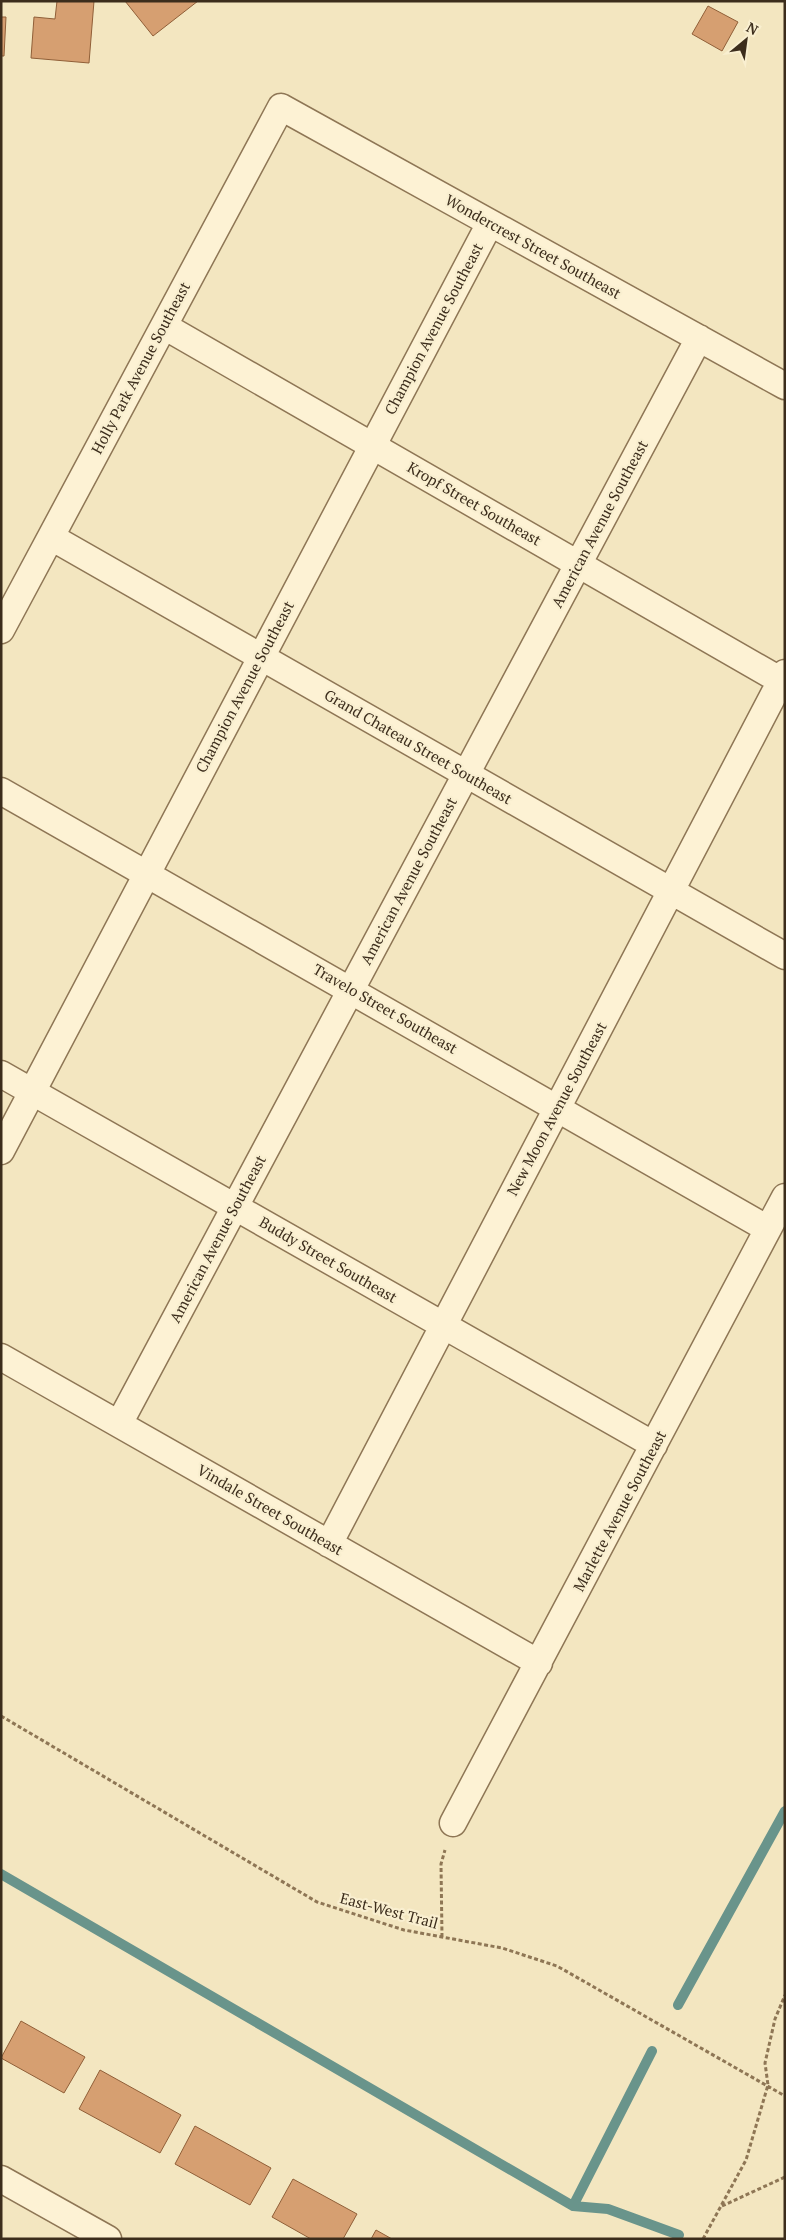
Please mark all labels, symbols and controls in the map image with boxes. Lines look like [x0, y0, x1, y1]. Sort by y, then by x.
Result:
north arrow [721, 15, 771, 65]
text: N [743, 17, 762, 39]
street label: Wondercrest Street Southeast [442, 189, 625, 303]
street label: Champion Avenue Southeast [379, 239, 487, 418]
street label: Holly Park Avenue Southeast [86, 278, 194, 457]
street label: American Avenue Southeast [546, 436, 652, 611]
street label: Kropf Street Southeast [404, 457, 545, 550]
street label: Champion Avenue Southeast [190, 597, 298, 776]
street label: Grand Chateau Street Southeast [321, 684, 516, 808]
street label: American Avenue Southeast [355, 793, 461, 968]
street label: Travelo Street Southeast [310, 959, 462, 1058]
street label: New Moon Avenue Southeast [502, 1018, 611, 1199]
street label: American Avenue Southeast [164, 1151, 270, 1326]
street label: Buddy Street Southeast [256, 1212, 401, 1307]
street label: Marlette Avenue Southeast [568, 1426, 670, 1595]
street label: Vindale Street Southeast [194, 1459, 348, 1559]
street label: East-West Trail [338, 1887, 441, 1933]

